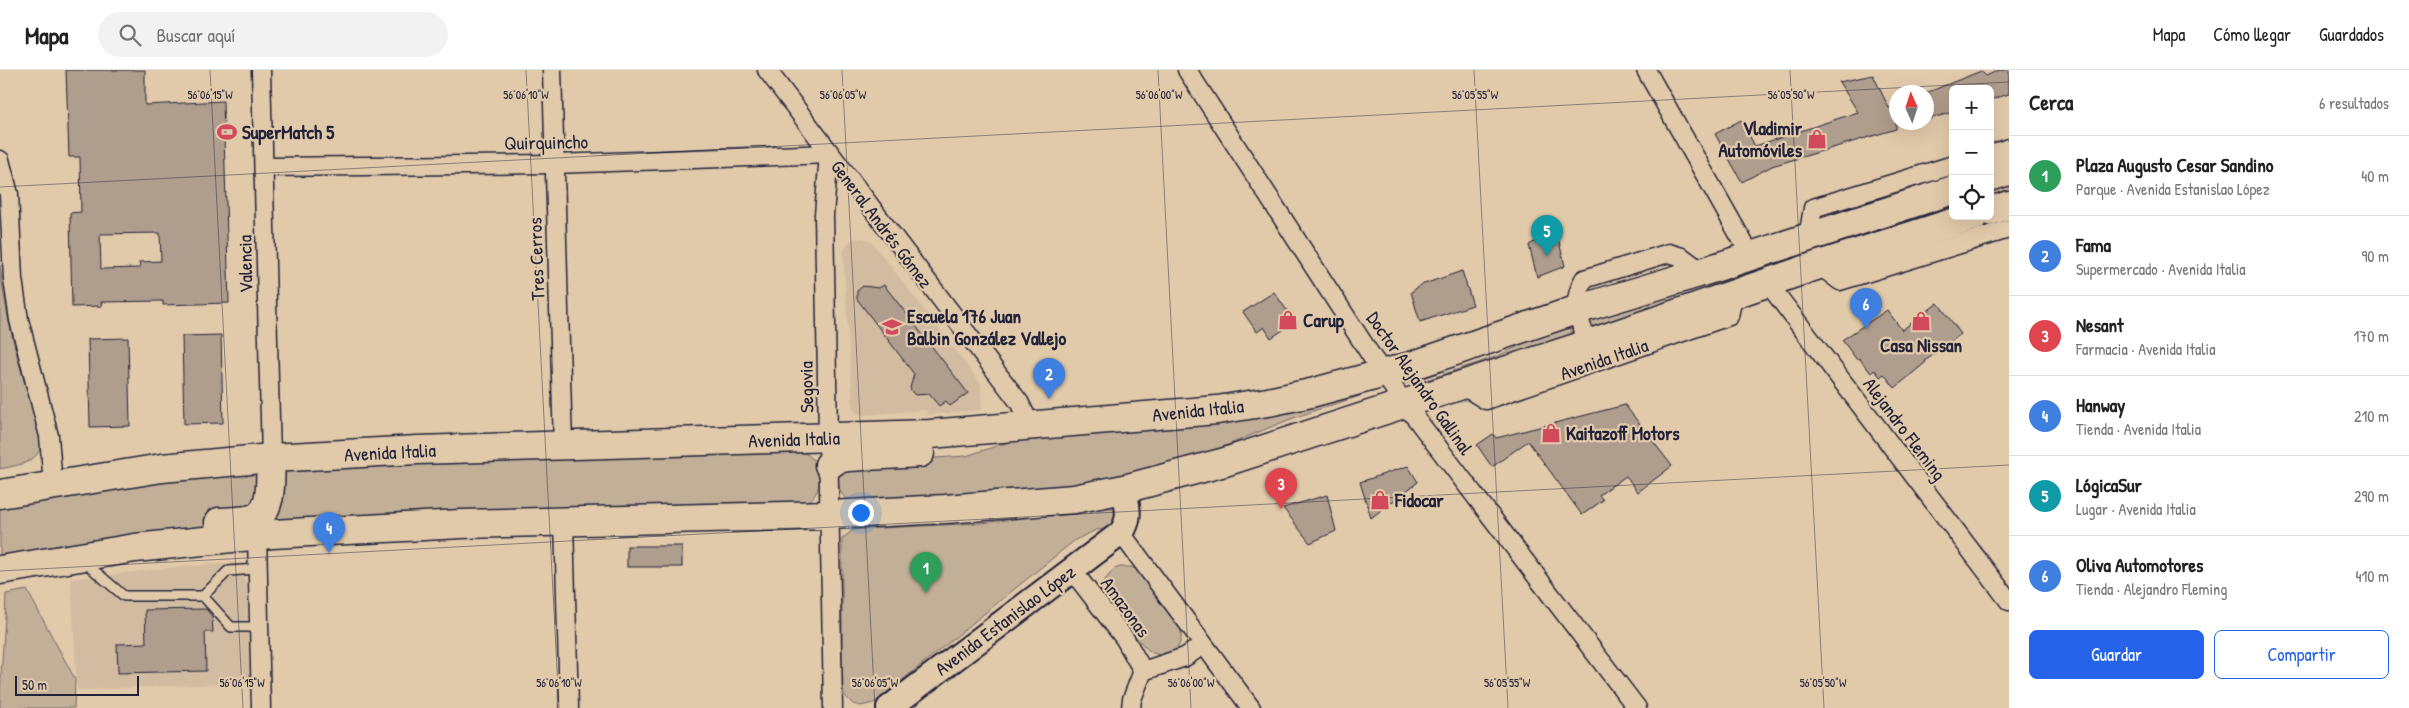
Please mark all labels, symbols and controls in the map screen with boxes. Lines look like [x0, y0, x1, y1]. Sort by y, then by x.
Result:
search box [98, 12, 448, 57]
text: Mapa [25, 19, 68, 51]
icon: search [116, 21, 144, 49]
text: Buscar aquí [156, 22, 236, 48]
text: Mapa [2153, 22, 2185, 47]
text: Cómo llegar [2213, 22, 2291, 47]
text: Guardados [2319, 22, 2384, 47]
north arrow [1889, 85, 1934, 130]
map controls [1949, 85, 1994, 220]
button: + [1949, 85, 1994, 130]
text: 56°06'15"W [187, 86, 233, 103]
text: 56°06'10"W [503, 86, 549, 103]
text: 56°06'05"W [820, 86, 867, 103]
text: 56°06'00"W [1136, 86, 1183, 103]
text: 56°05'55"W [1452, 86, 1499, 103]
text: 56°05'50"W [1768, 86, 1815, 103]
text: Cerca [2029, 88, 2073, 117]
text: 6 resultados [2319, 92, 2389, 114]
place label: Vladimir Automóviles [1719, 115, 1803, 163]
place label: SuperMatch 5 [242, 119, 335, 146]
sports icon: SuperMatch 5 [216, 121, 238, 143]
street label: Quirquincho [504, 128, 588, 156]
shop icon: Vladimir Automóviles [1806, 128, 1828, 150]
button: − [1949, 130, 1994, 175]
text: Plaza Augusto Cesar Sandino [2076, 152, 2274, 178]
street label: General Andrés Gómez [825, 155, 939, 293]
text: 1 [2042, 165, 2048, 187]
text: 40 m [2361, 165, 2389, 187]
button: locate [1949, 175, 1994, 220]
text: Parque · Avenida Estanislao López [2076, 178, 2270, 200]
pin: 5 [1531, 215, 1563, 256]
street label: Tres Cerros [522, 217, 550, 301]
text: Fama [2076, 232, 2111, 258]
street label: Valencia [231, 234, 259, 293]
text: 2 [2041, 245, 2049, 267]
text: 90 m [2361, 245, 2389, 267]
text: Supermercado · Avenida Italia [2076, 258, 2246, 280]
pin: 6 [1850, 288, 1882, 329]
place label: Escuela 176 Juan Balbin González Vallejo [907, 303, 1067, 351]
street label: Doctor Alejandro Gallinal [1361, 306, 1480, 461]
place label: Carup [1303, 307, 1345, 334]
shop icon: Carup [1277, 309, 1299, 331]
shop icon: Casa Nissan [1910, 310, 1932, 332]
text: Nesant [2076, 312, 2124, 338]
school or university icon: Escuela 176 Juan Balbin González Vallejo [881, 316, 903, 338]
text: 3 [2041, 325, 2049, 347]
text: 170 m [2354, 325, 2389, 347]
street label: Avenida Italia [1556, 332, 1652, 386]
place label: Casa Nissan [1880, 332, 1962, 358]
text: Farmacia · Avenida Italia [2076, 338, 2215, 360]
pin: 2 [1033, 358, 1065, 399]
street label: Segovia [793, 360, 819, 413]
street label: Alejandro Fleming [1858, 372, 1952, 486]
street label: Avenida Italia [1151, 392, 1246, 428]
text: Hanway [2076, 392, 2125, 418]
text: 4 [2042, 405, 2048, 427]
text: 210 m [2354, 405, 2389, 427]
text: Tienda · Avenida Italia [2076, 418, 2201, 440]
place label: Kaitazoff Motors [1566, 420, 1680, 446]
shop icon: Kaitazoff Motors [1540, 422, 1562, 444]
street label: Avenida Italia [748, 424, 841, 454]
street label: Avenida Italia [344, 437, 437, 467]
pin: 3 [1265, 468, 1297, 509]
text: LógicaSur [2076, 472, 2142, 498]
text: 5 [2042, 485, 2048, 507]
text: 290 m [2354, 485, 2389, 507]
place label: Fidocar [1394, 487, 1444, 513]
shop icon: Fidocar [1369, 489, 1391, 511]
text: Lugar · Avenida Italia [2076, 498, 2196, 520]
your location [848, 500, 874, 526]
pin: 4 [313, 512, 345, 553]
pin: 1 [910, 552, 942, 593]
text: Oliva Automotores [2076, 552, 2203, 578]
street label: Avenida Estanislao López [930, 559, 1080, 681]
text: 6 [2042, 565, 2048, 587]
text: 410 m [2355, 565, 2389, 587]
street label: Amazonas [1095, 572, 1157, 642]
text: Tienda · Alejandro Fleming [2076, 578, 2227, 600]
button: Guardar [2029, 630, 2204, 679]
button: Compartir [2214, 630, 2389, 679]
scale bar [15, 673, 139, 696]
text: 56°06'15"W [219, 674, 265, 691]
text: 56°06'10"W [536, 674, 582, 691]
text: 56°06'05"W [852, 674, 899, 691]
text: 56°06'00"W [1168, 674, 1215, 691]
text: 56°05'55"W [1484, 674, 1531, 691]
text: 56°05'50"W [1800, 674, 1847, 691]
text: 50 m [22, 675, 47, 694]

